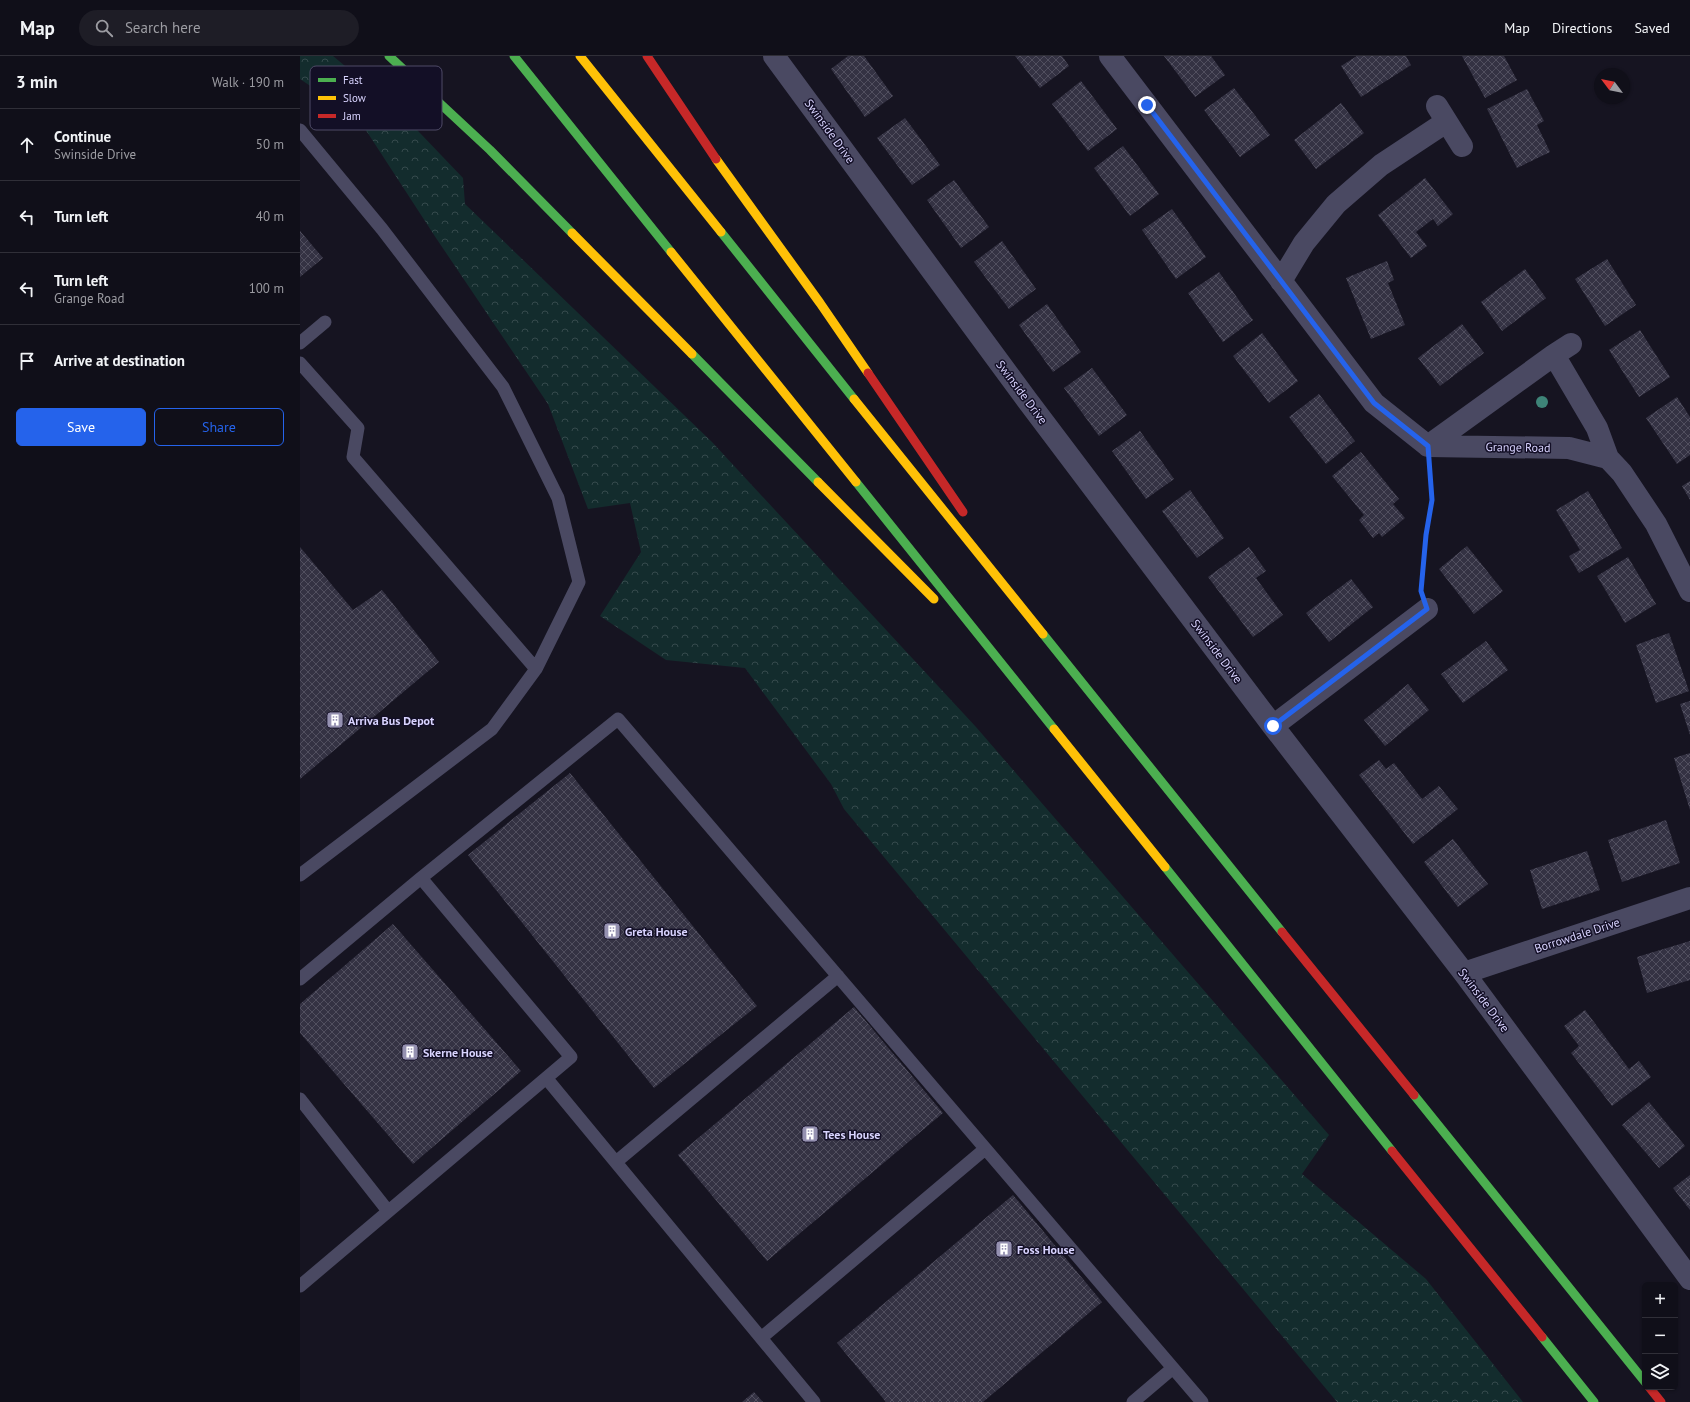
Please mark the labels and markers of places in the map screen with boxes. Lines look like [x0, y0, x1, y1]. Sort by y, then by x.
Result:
building icon: Arriva Bus Depot [325, 710, 345, 730]
place label: Arriva Bus Depot [348, 713, 435, 728]
building icon: Greta House [602, 921, 622, 941]
place label: Greta House [625, 924, 688, 939]
building icon: Skerne House [400, 1042, 420, 1062]
place label: Skerne House [423, 1045, 493, 1060]
building icon: Tees House [800, 1124, 820, 1144]
place label: Tees House [823, 1127, 880, 1142]
building icon: Foss House [994, 1239, 1014, 1259]
place label: Foss House [1017, 1242, 1075, 1257]

